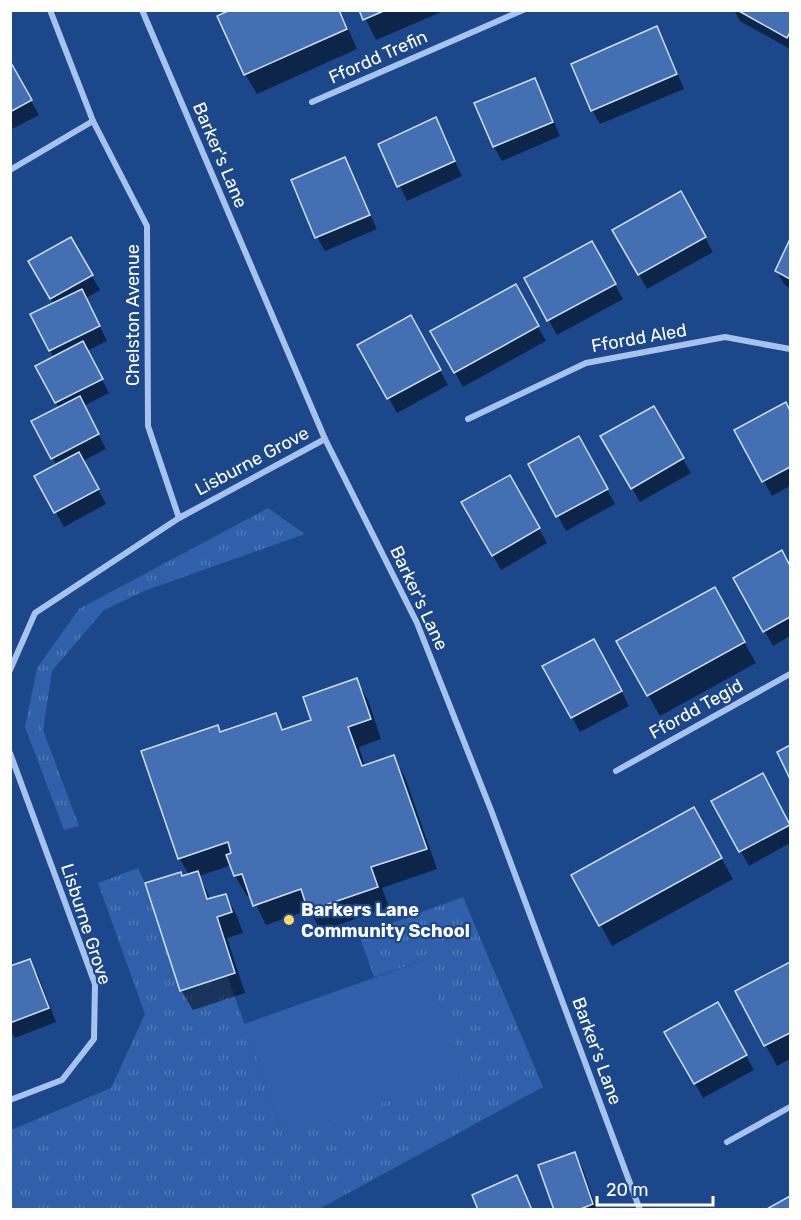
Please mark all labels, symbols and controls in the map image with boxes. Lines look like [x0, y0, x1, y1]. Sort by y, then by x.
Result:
street label: Ffordd Trefin [325, 25, 431, 89]
street label: Barker's Lane [188, 99, 252, 211]
street label: Chelston Avenue [122, 244, 144, 386]
street label: Ffordd Aled [590, 319, 688, 357]
street label: Lisburne Grove [191, 422, 313, 500]
street label: Barker's Lane [385, 542, 453, 654]
street label: Ffordd Tegid [645, 674, 747, 744]
street label: Lisburne Grove [56, 861, 116, 987]
place label: Barkers Lane Community School [301, 899, 470, 942]
marker: Barkers Lane Community School [282, 913, 296, 927]
street label: Barker's Lane [567, 994, 627, 1108]
scale bar [597, 1169, 712, 1207]
text: 20 m [606, 1179, 648, 1201]

